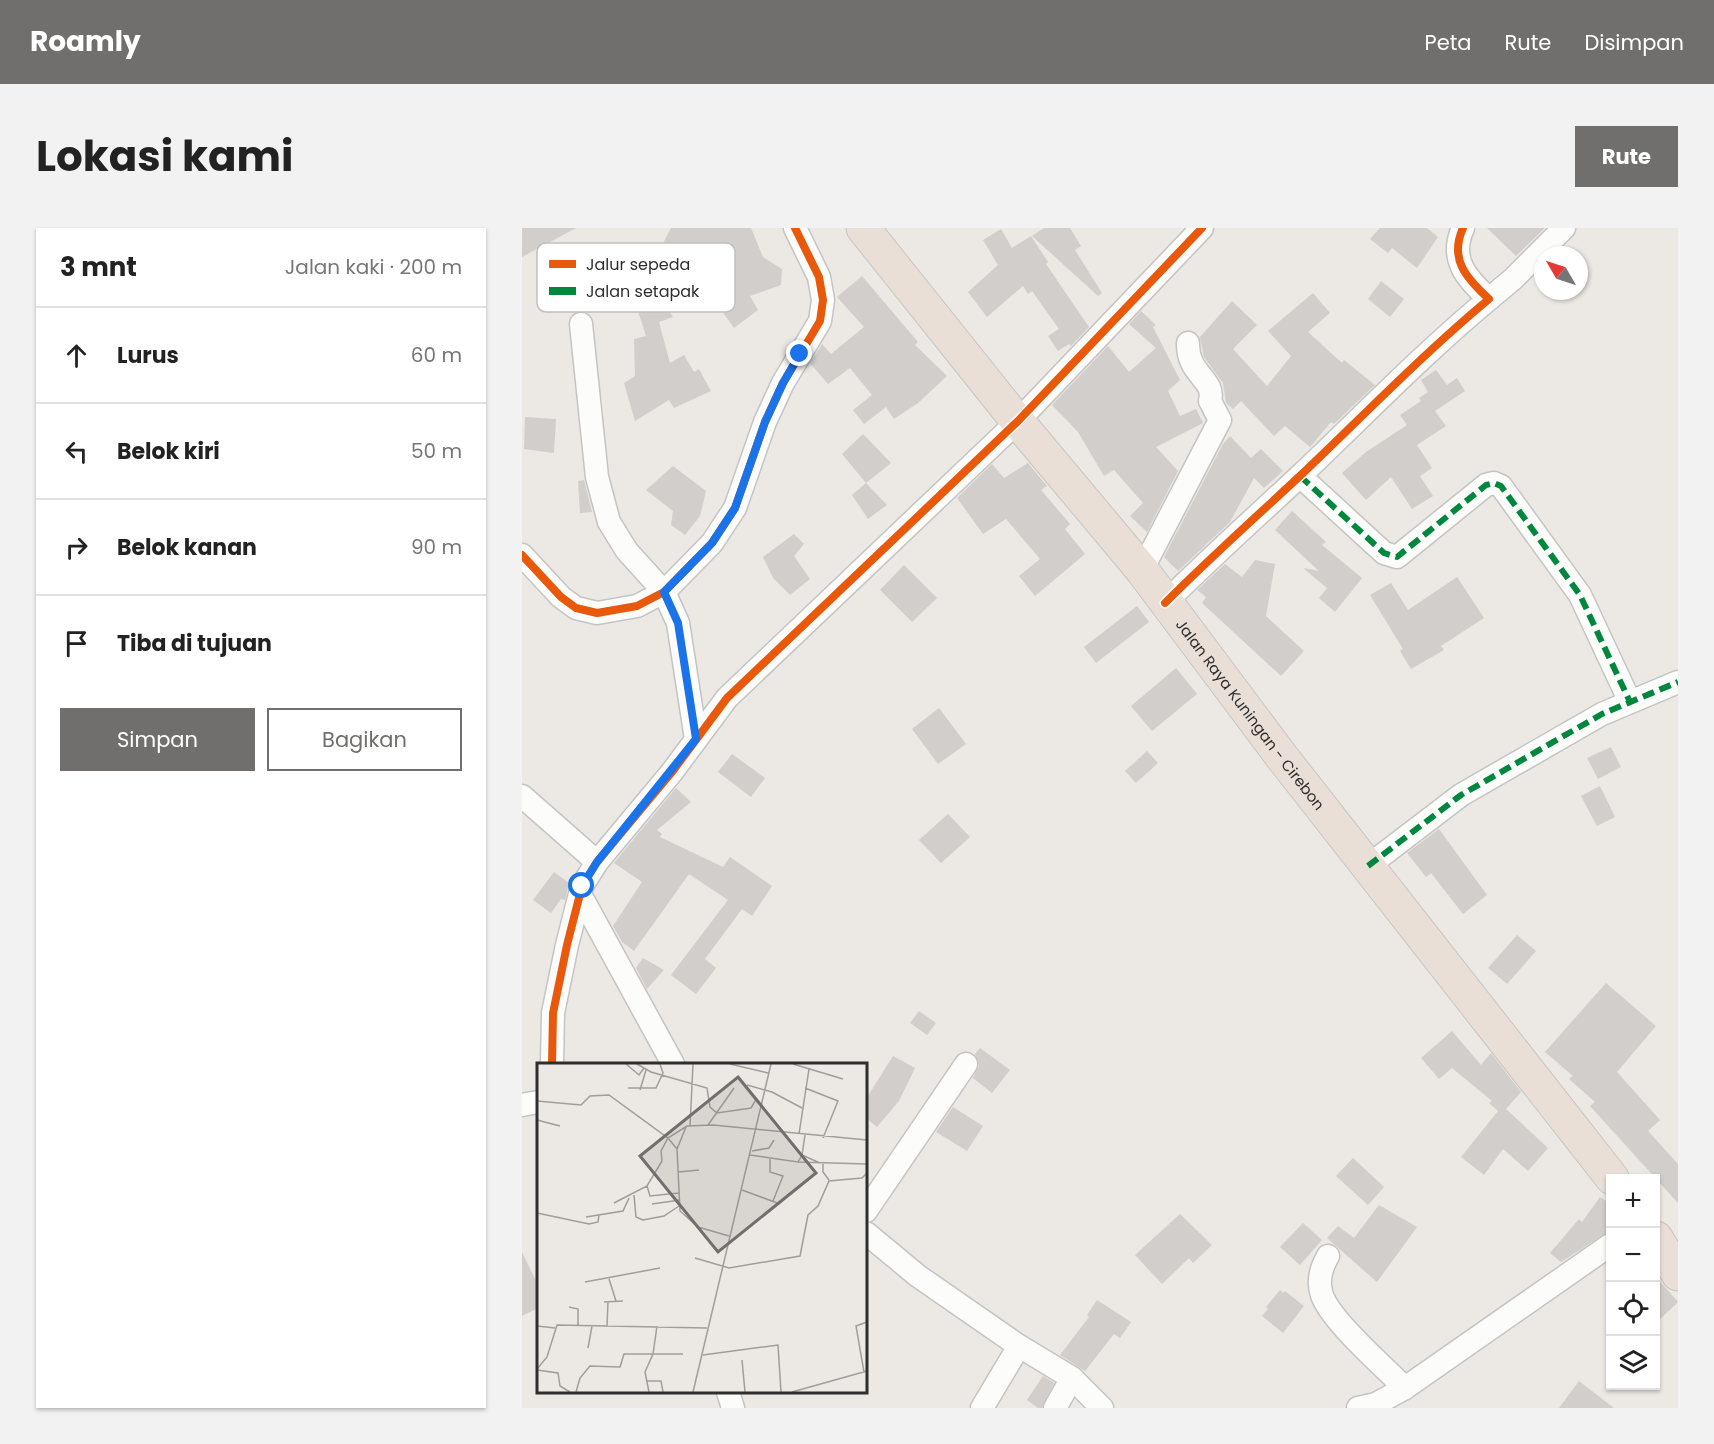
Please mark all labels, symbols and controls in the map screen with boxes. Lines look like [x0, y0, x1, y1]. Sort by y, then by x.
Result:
text: Roamly [30, 22, 141, 61]
text: Peta [1424, 28, 1472, 57]
text: Rute [1505, 28, 1551, 57]
text: Disimpan [1584, 28, 1684, 57]
button: Rute [1575, 126, 1678, 187]
text: Lokasi kami [36, 127, 293, 186]
legend [537, 243, 735, 312]
north arrow [1534, 246, 1588, 300]
text: 3 mnt [60, 249, 137, 285]
text: Jalan kaki · 200 m [285, 253, 462, 281]
text: Jalur sepeda [586, 253, 690, 276]
text: Jalan setapak [586, 280, 700, 303]
icon: ahead [60, 339, 93, 372]
text: Lurus [117, 340, 179, 371]
route end [786, 340, 812, 366]
text: 60 m [411, 341, 462, 369]
icon: left [60, 435, 93, 468]
text: Belok kiri [117, 436, 220, 467]
text: 50 m [411, 437, 462, 465]
icon: right [60, 531, 93, 564]
text: Belok kanan [117, 532, 257, 563]
text: 90 m [411, 533, 462, 561]
street label: Jalan Raya Kuningan - Cirebon [1171, 614, 1330, 814]
icon: arrive [60, 627, 93, 660]
text: Tiba di tujuan [117, 628, 272, 659]
button: Simpan [60, 708, 255, 771]
button: Bagikan [267, 708, 462, 771]
route start [568, 872, 594, 898]
inset map [537, 1063, 867, 1393]
map controls [1606, 1174, 1660, 1390]
button: + [1606, 1174, 1660, 1228]
button: − [1606, 1228, 1660, 1282]
button: locate [1606, 1282, 1660, 1336]
button: layers [1606, 1336, 1660, 1390]

